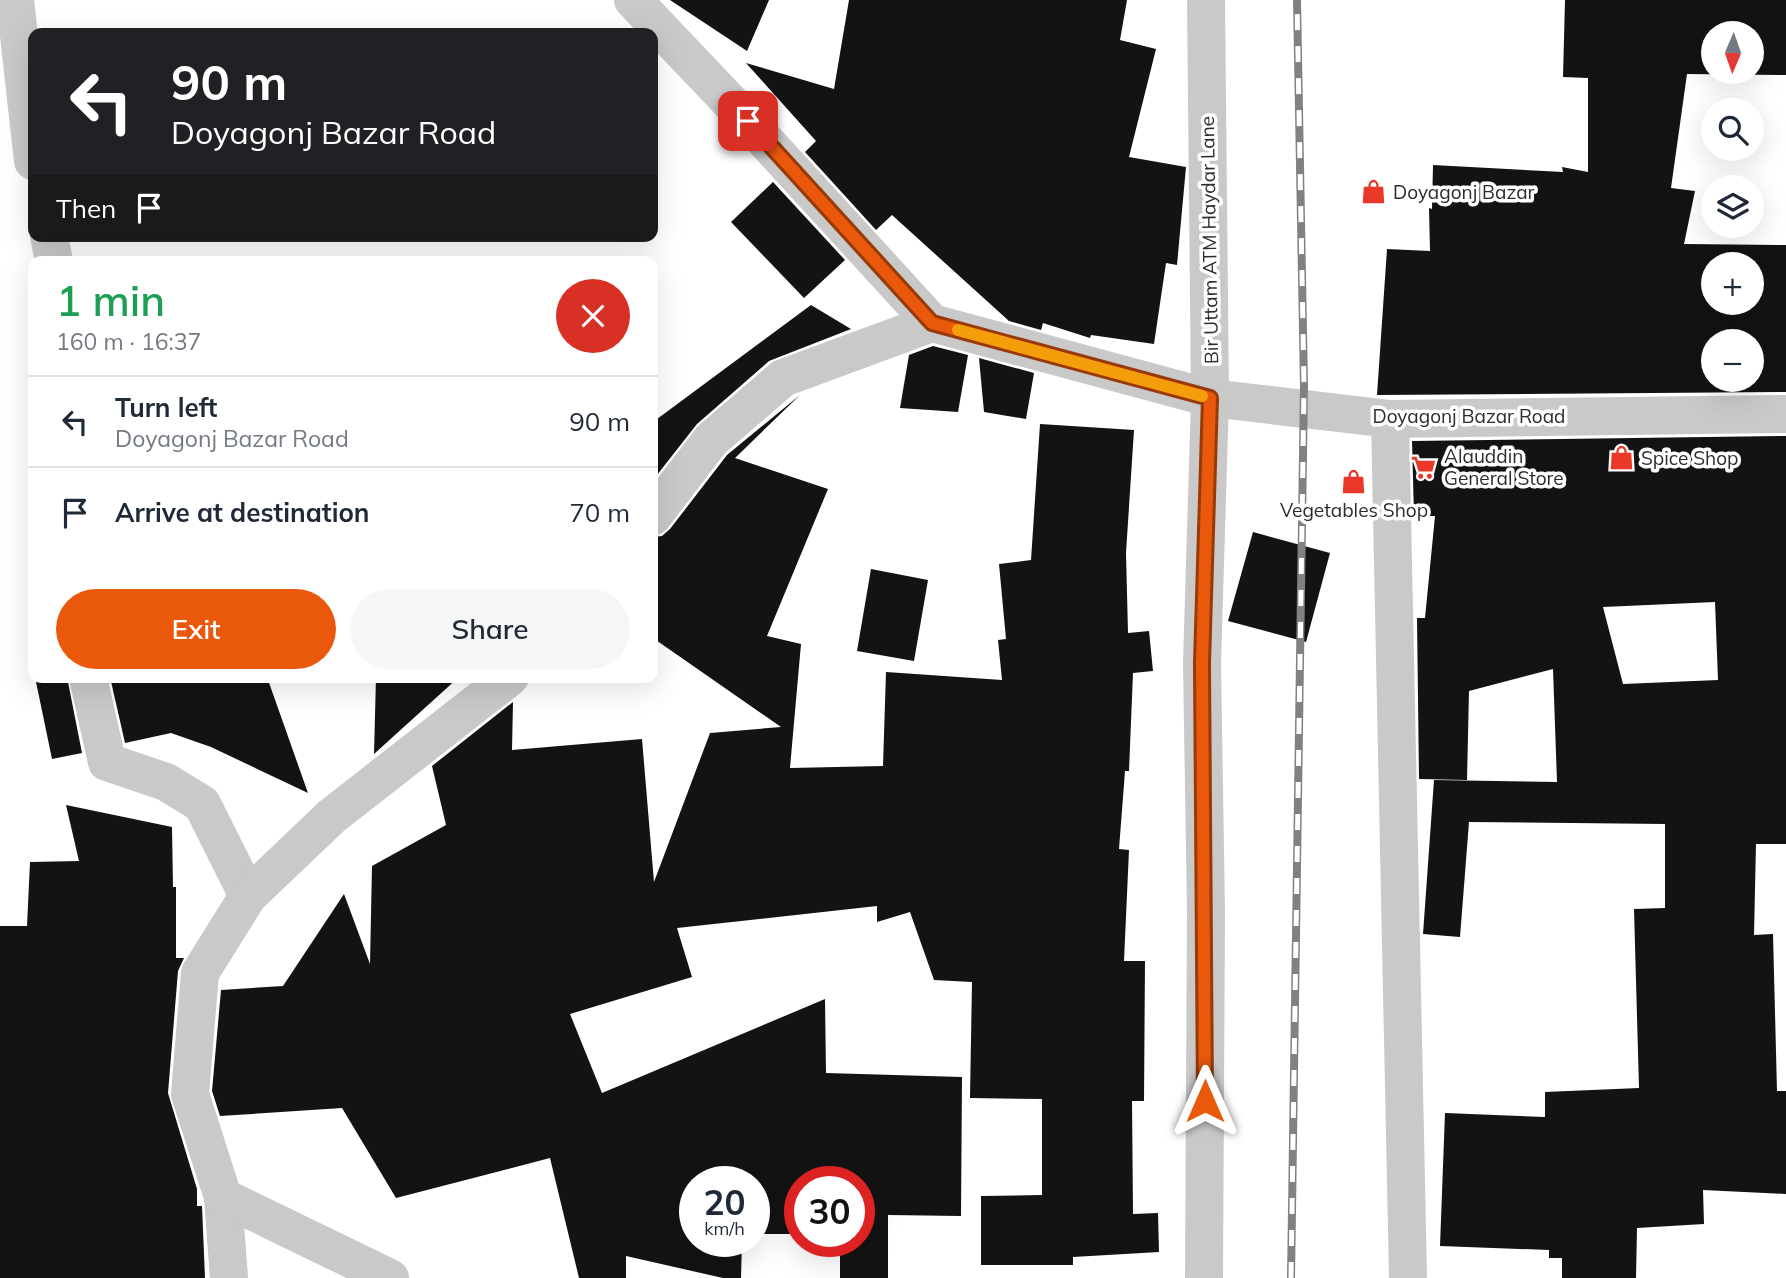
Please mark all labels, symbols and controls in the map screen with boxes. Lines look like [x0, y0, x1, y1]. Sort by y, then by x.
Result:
north arrow [1701, 21, 1764, 84]
map controls [1701, 21, 1764, 392]
text: 90 m [171, 51, 287, 112]
icon: left [56, 56, 147, 147]
pin [718, 91, 778, 151]
button: search [1701, 98, 1764, 161]
icon: arrive [729, 102, 767, 140]
text: Doyagonj Bazar Road [171, 112, 496, 152]
street label: Bir Uttam ATM Haydar Lane [1195, 116, 1223, 364]
button: layers [1701, 175, 1764, 238]
shop icon: Doyagonj Bazar [1359, 178, 1387, 206]
place label: Doyagonj Bazar [1393, 180, 1535, 204]
icon: arrive [130, 189, 168, 227]
text: Then [56, 192, 116, 225]
button: + [1701, 252, 1764, 315]
text: 1 min [56, 274, 165, 327]
button: close [556, 279, 630, 353]
text: 160 m · 16:37 [56, 327, 201, 356]
button: − [1701, 329, 1764, 392]
text: Turn left [115, 391, 217, 424]
icon: left [56, 403, 94, 441]
street label: Doyagonj Bazar Road [1372, 404, 1566, 428]
text: 90 m [569, 405, 630, 438]
text: Doyagonj Bazar Road [115, 424, 349, 453]
place label: Alauddin General Store [1444, 444, 1564, 490]
shop icon: Spice Shop [1607, 444, 1635, 472]
place label: Spice Shop [1641, 446, 1739, 470]
supermarket icon: Alauddin General Store [1410, 453, 1438, 481]
shop icon: Vegetables Shop [1340, 468, 1368, 496]
icon: arrive [56, 494, 94, 532]
text: Arrive at destination [115, 496, 370, 529]
text: 70 m [569, 496, 630, 529]
place label: Vegetables Shop [1280, 498, 1428, 522]
button: Exit [56, 589, 336, 669]
button: Share [350, 589, 630, 669]
position arrow [1168, 1064, 1242, 1138]
speed limit sign: 30 [784, 1166, 875, 1257]
text: 20 [703, 1180, 746, 1224]
text: km/h [704, 1217, 745, 1240]

